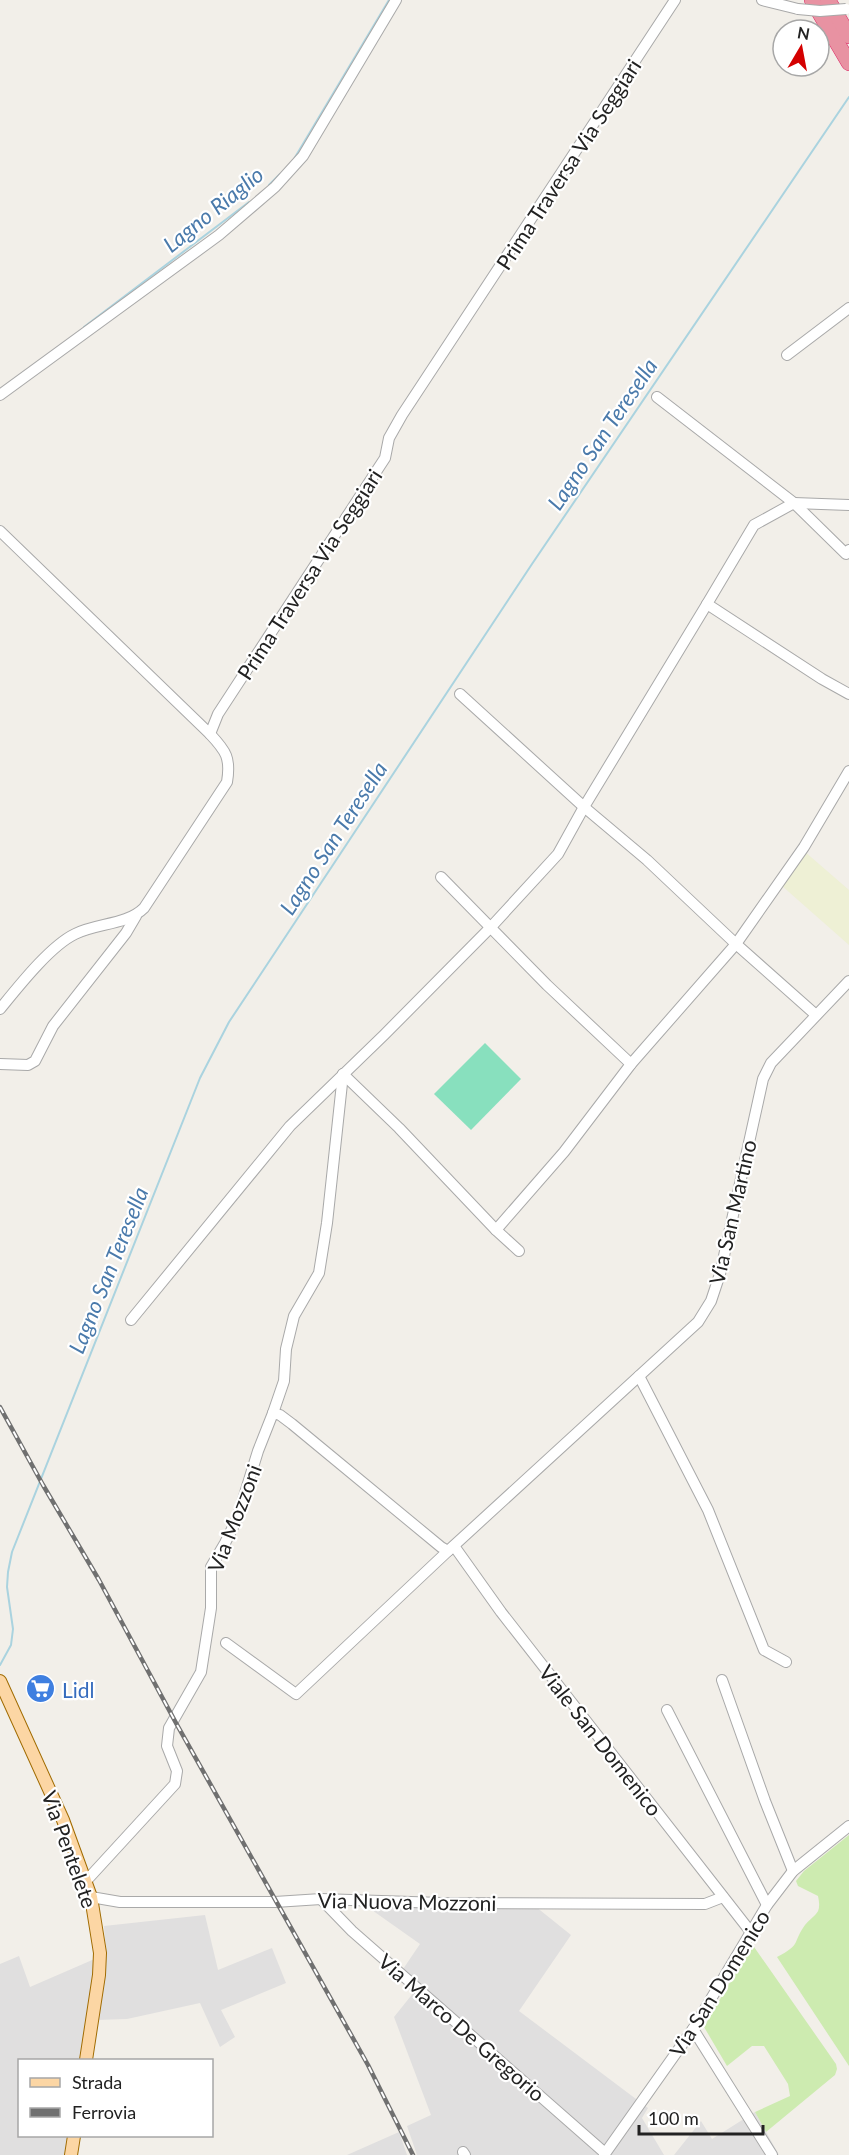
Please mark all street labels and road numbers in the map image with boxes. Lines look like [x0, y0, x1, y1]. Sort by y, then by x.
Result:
street label: Prima Traversa Via Seggiari [490, 54, 646, 274]
street label: Prima Traversa Via Seggiari [231, 464, 387, 684]
street label: Via San Martino [703, 1137, 761, 1287]
street label: Via Mozzoni [202, 1461, 266, 1575]
street label: Viale San Domenico [534, 1660, 668, 1820]
street label: Via Pentelete [37, 1787, 103, 1911]
street label: Via Nuova Mozzoni [317, 1887, 497, 1915]
street label: Via San Domenico [664, 1905, 774, 2061]
street label: Via Marco De Gregorio [374, 1948, 550, 2106]

